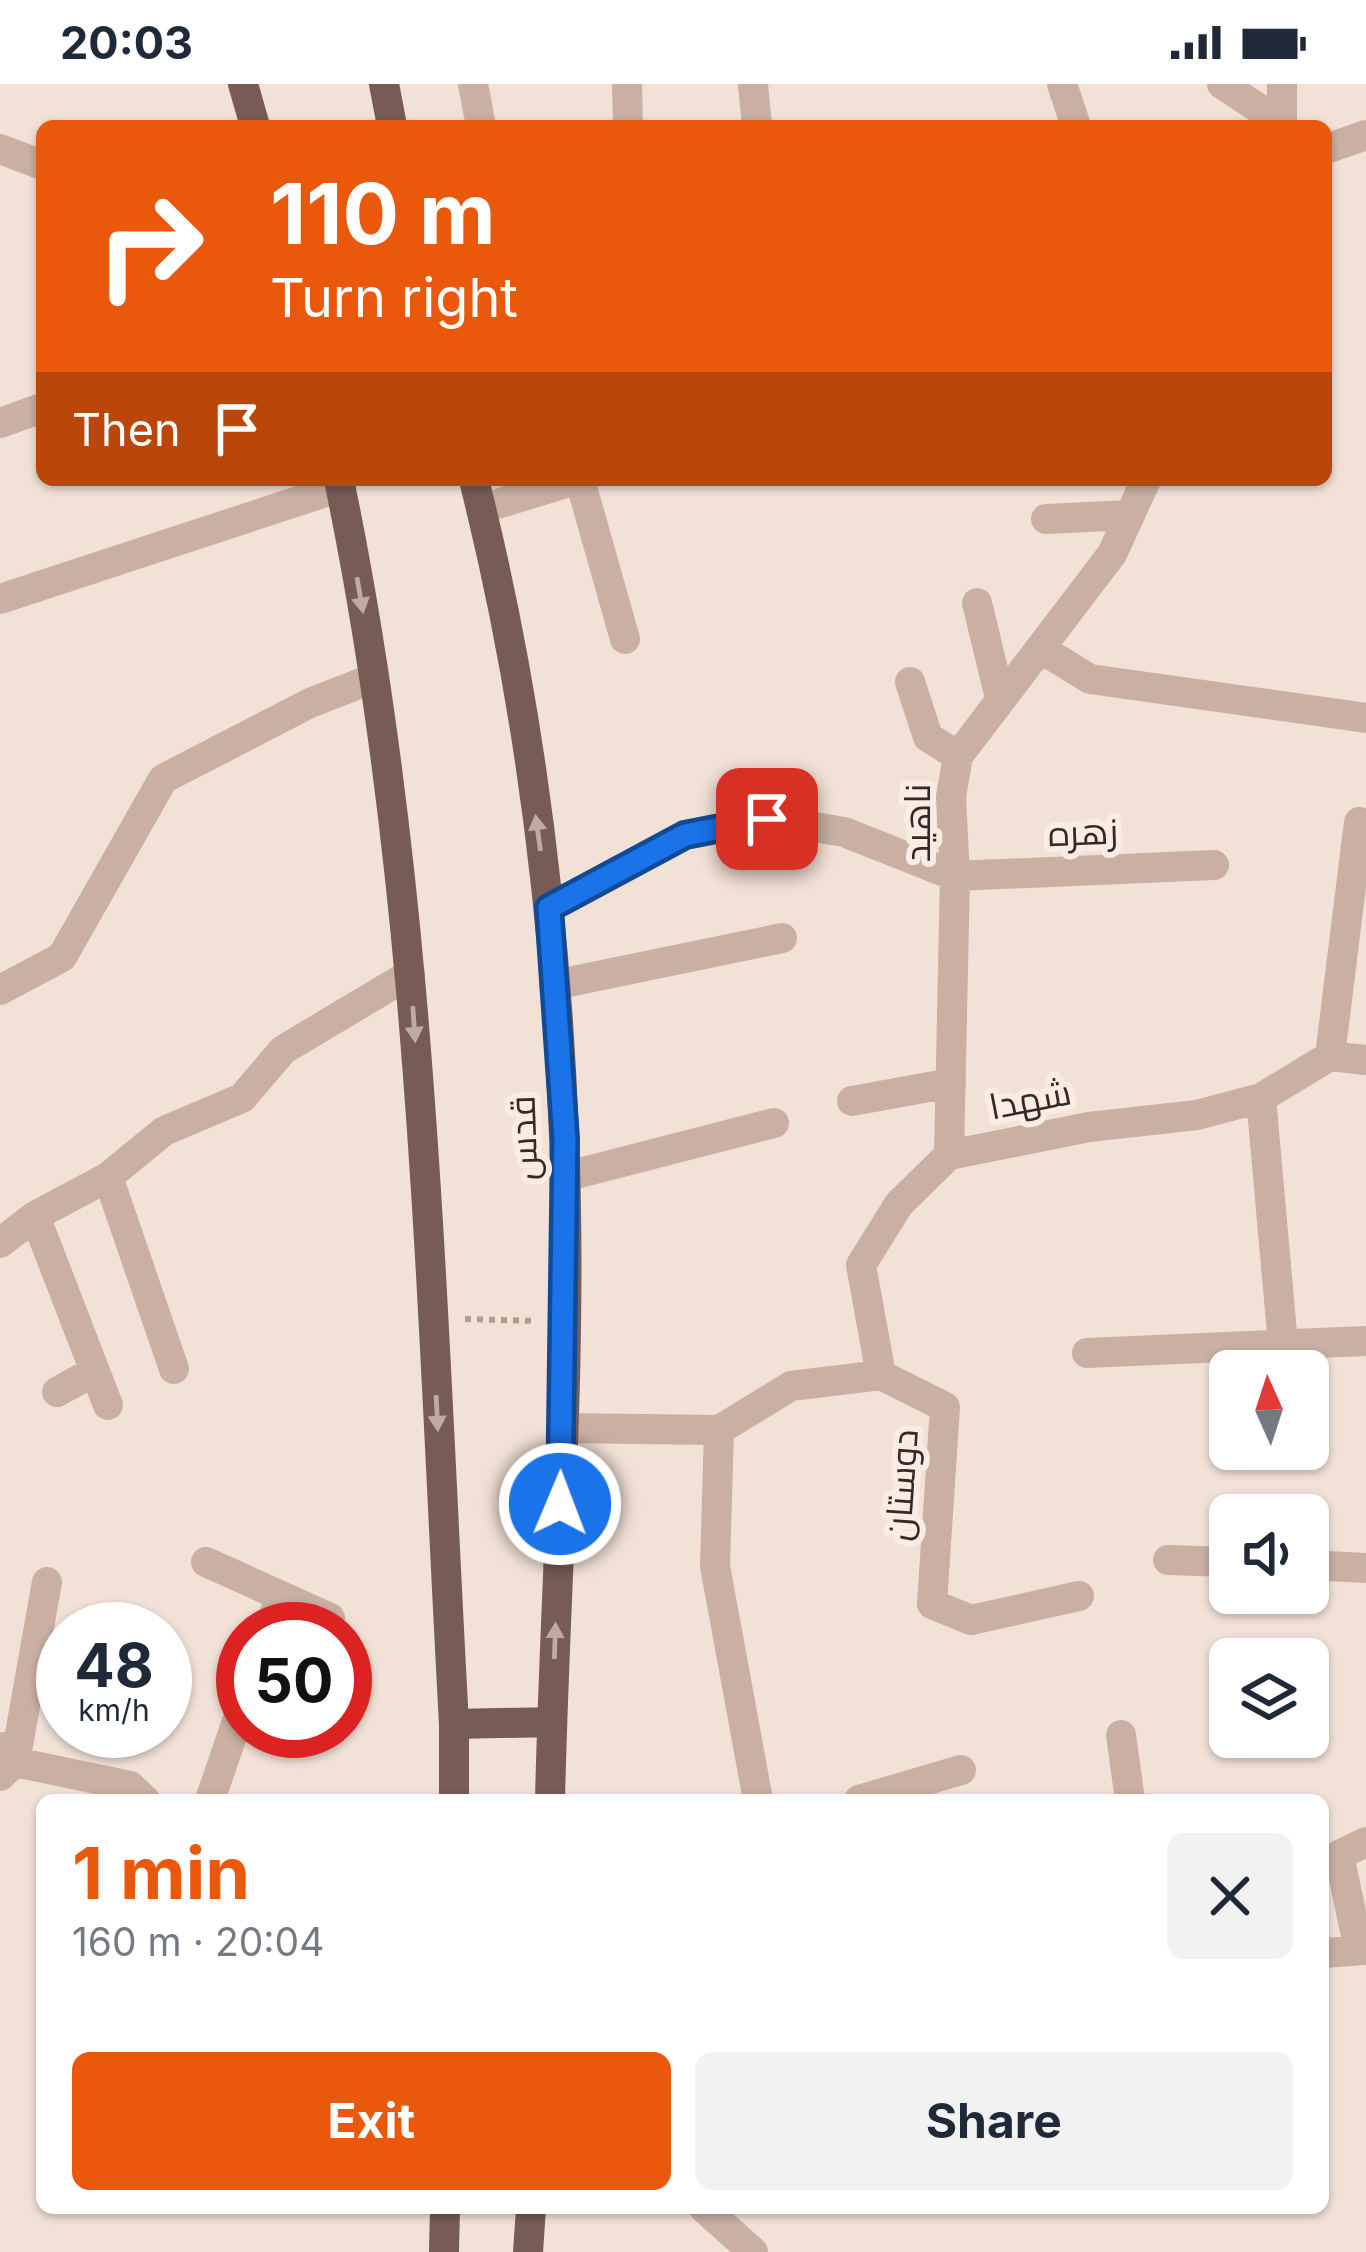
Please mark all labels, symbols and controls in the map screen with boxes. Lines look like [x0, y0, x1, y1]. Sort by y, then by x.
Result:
text: 20:03 [60, 15, 193, 70]
text: 110 m [270, 163, 496, 264]
icon: right [72, 168, 228, 324]
text: Turn right [270, 265, 518, 330]
icon: arrive [204, 396, 270, 462]
text: Then [72, 402, 180, 457]
one-way arrow [350, 577, 369, 614]
pin [716, 768, 818, 870]
street label: ناهید [895, 784, 939, 862]
icon: arrive [734, 786, 800, 852]
street label: زهره [1047, 809, 1119, 855]
one-way arrow [528, 813, 547, 851]
one-way arrow [404, 1006, 423, 1043]
street label: شهدا [985, 1070, 1075, 1128]
street label: قدس [500, 1095, 546, 1181]
north arrow [1209, 1350, 1329, 1470]
map controls [1209, 1350, 1329, 1758]
one-way arrow [428, 1395, 447, 1433]
street label: دوستان [875, 1428, 927, 1542]
position arrow [497, 1441, 623, 1567]
button: sound [1209, 1494, 1329, 1614]
speed limit sign: 50 [216, 1602, 372, 1758]
one-way arrow [546, 1621, 565, 1659]
text: 48 [74, 1629, 154, 1701]
button: layers [1209, 1638, 1329, 1758]
text: km/h [78, 1692, 150, 1728]
text: 1 min [72, 1829, 250, 1916]
button: close [1167, 1833, 1293, 1959]
text: 160 m · 20:04 [72, 1918, 324, 1965]
button: Exit [72, 2052, 671, 2190]
button: Share [695, 2052, 1293, 2190]

